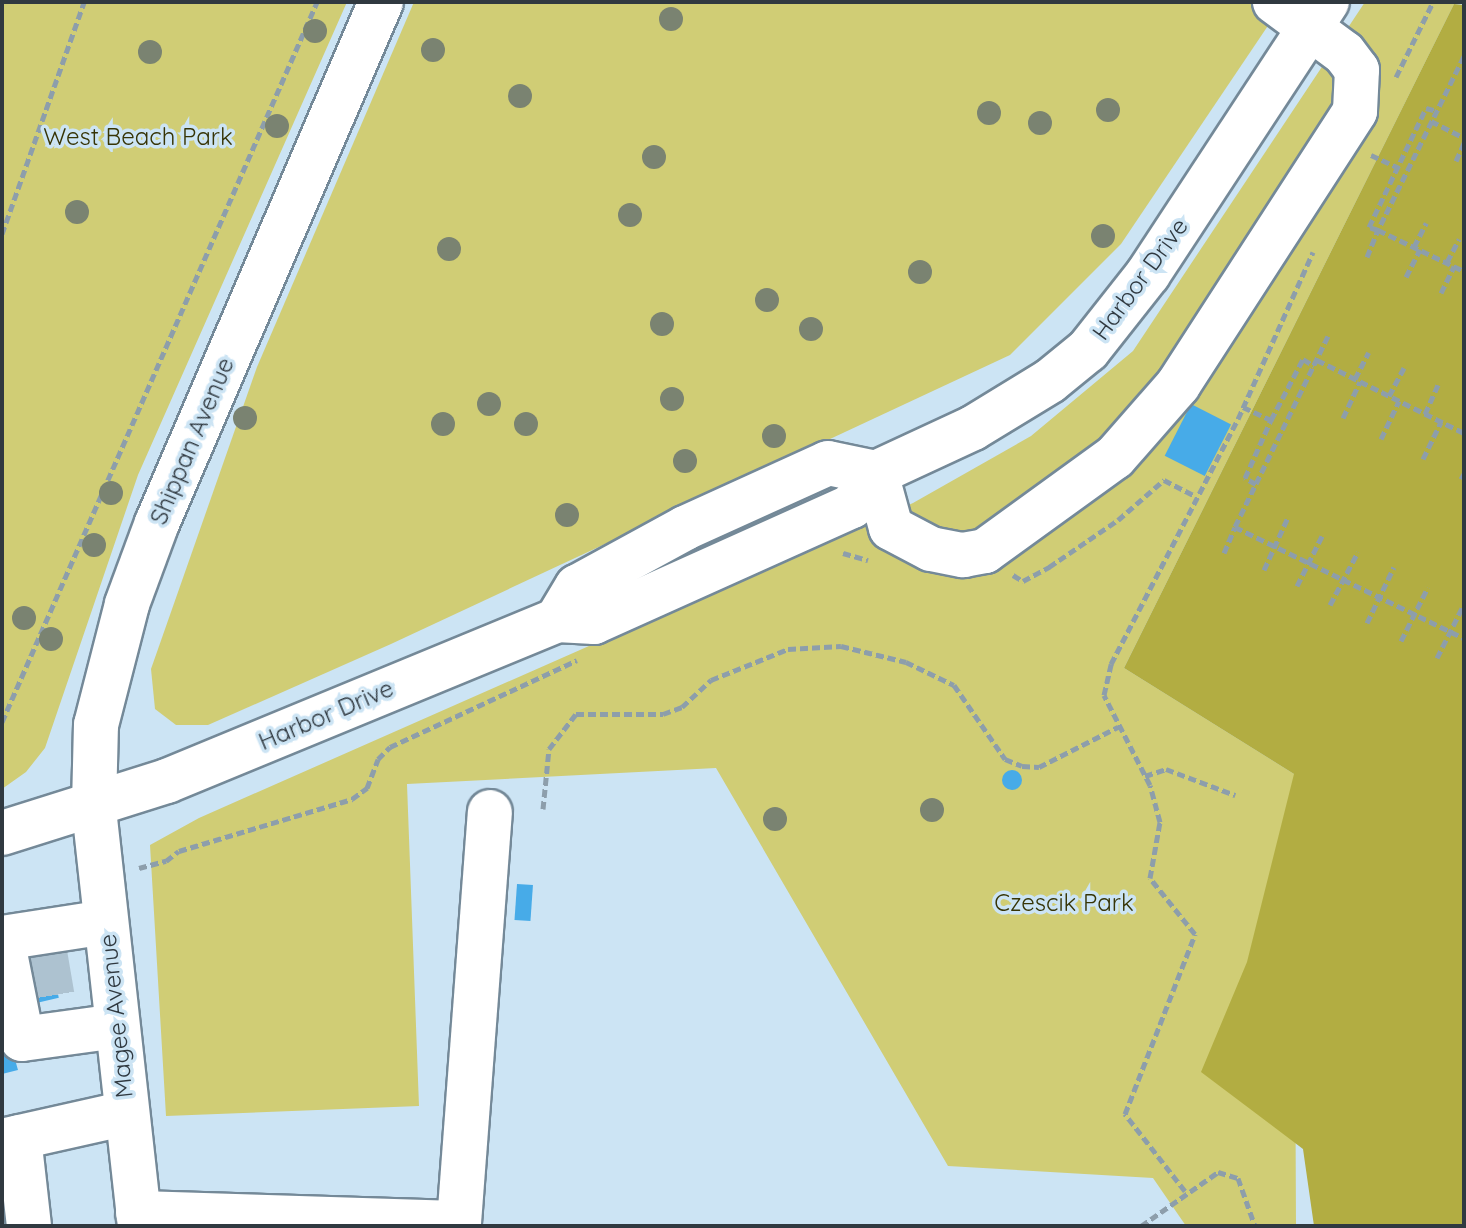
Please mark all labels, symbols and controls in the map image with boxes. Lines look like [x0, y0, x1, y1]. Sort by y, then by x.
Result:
park label: West Beach Park [43, 123, 233, 151]
street label: Harbor Drive [1086, 212, 1194, 346]
street label: Shippan Avenue [144, 353, 240, 529]
street label: Harbor Drive [254, 674, 398, 756]
park label: Czescik Park [994, 889, 1134, 917]
street label: Magee Avenue [93, 933, 139, 1099]

